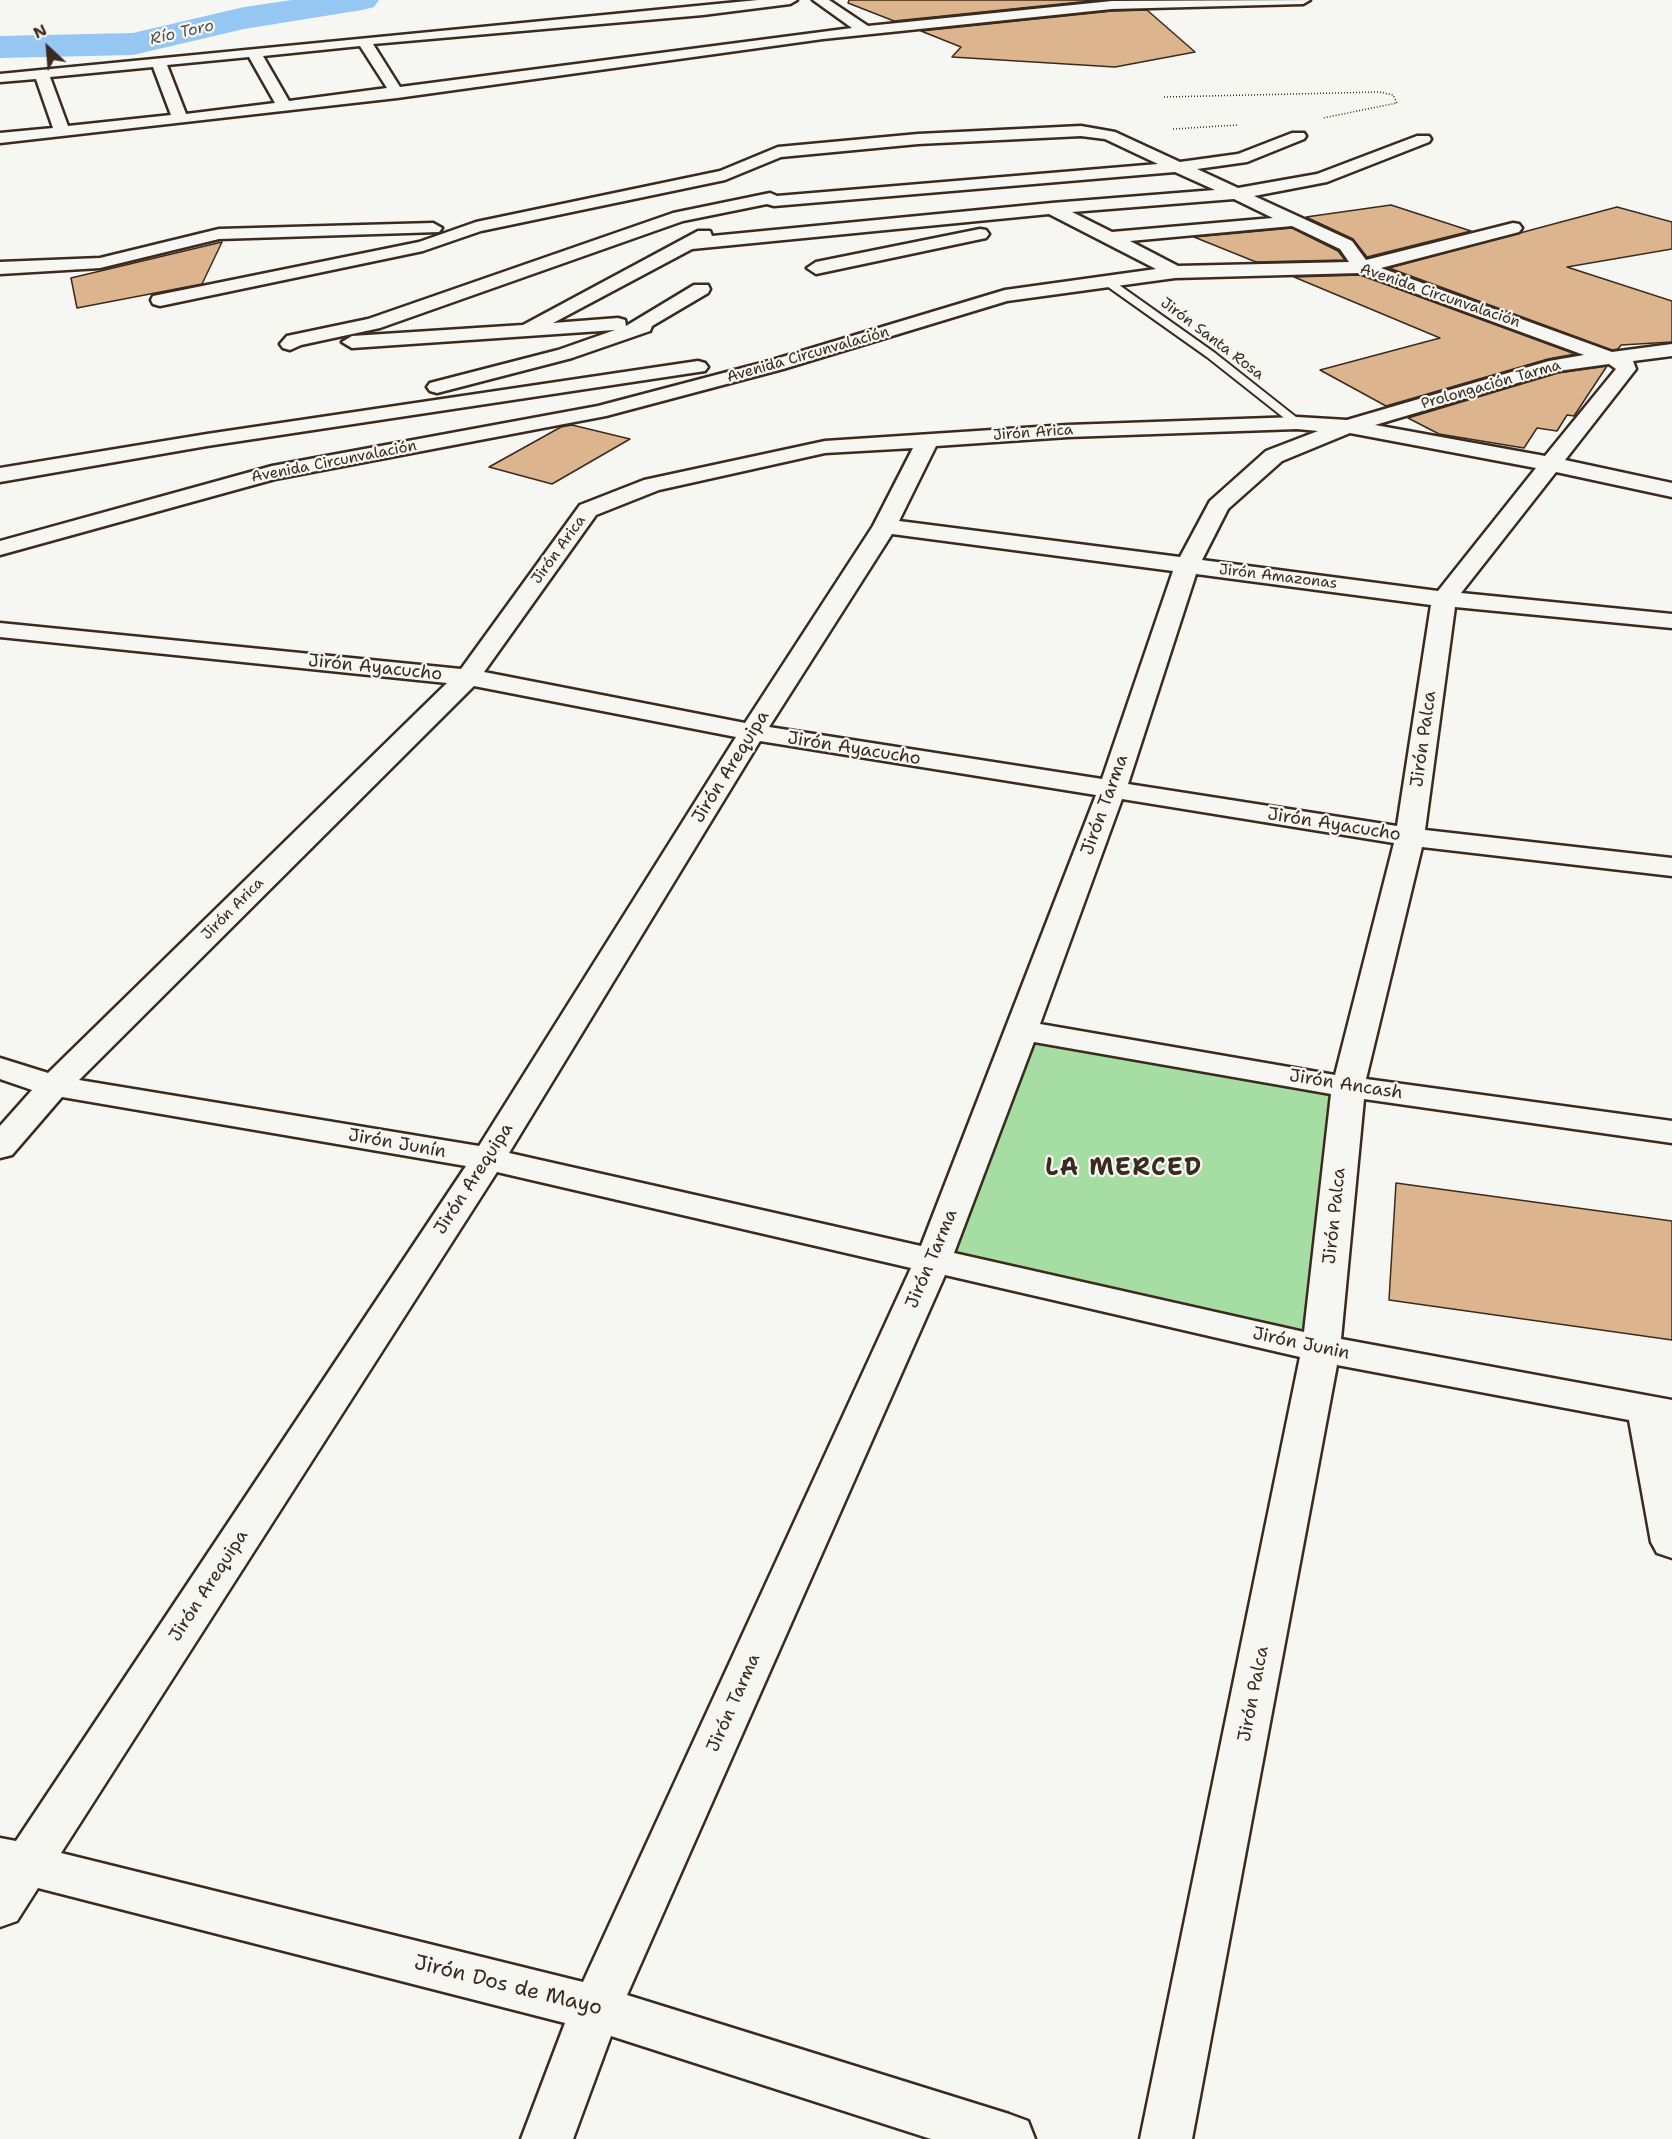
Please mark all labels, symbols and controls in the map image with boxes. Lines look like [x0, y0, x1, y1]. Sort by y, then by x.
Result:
water label: Río Toro [148, 16, 216, 50]
north arrow [18, 18, 78, 78]
text: N [30, 19, 50, 44]
street label: Avenida Circunvalación [1358, 260, 1522, 332]
street label: Jirón Santa Rosa [1157, 294, 1267, 384]
street label: Avenida Circunvalación [725, 323, 891, 387]
street label: Prolongación Tarma [1419, 356, 1563, 414]
street label: Jirón Arica [992, 421, 1074, 445]
street label: Avenida Circunvalación [250, 437, 418, 487]
street label: Jirón Arica [528, 512, 590, 588]
street label: Jirón Amazonas [1218, 561, 1338, 593]
street label: Jirón Ayacucho [307, 650, 443, 686]
street label: Jirón Palca [1407, 690, 1441, 788]
street label: Jirón Arequipa [688, 707, 774, 827]
street label: Jirón Ayacucho [786, 728, 922, 770]
street label: Jirón Tarma [1077, 752, 1133, 858]
street label: Jirón Ayacucho [1266, 804, 1402, 846]
street label: Jirón Arica [198, 874, 268, 944]
street label: Jirón Ancash [1288, 1065, 1404, 1105]
street label: Jirón Arequipa [430, 1119, 518, 1239]
street label: Jirón Junín [347, 1125, 447, 1163]
district label: LA MERCED [1045, 1155, 1203, 1183]
street label: Jirón Palca [1319, 1167, 1351, 1265]
street label: Jirón Tarma [901, 1206, 963, 1312]
street label: Jirón Junin [1250, 1323, 1352, 1365]
street label: Jirón Arequipa [165, 1526, 253, 1646]
street label: Jirón Palca [1234, 1644, 1274, 1744]
street label: Jirón Tarma [703, 1650, 765, 1756]
street label: Jirón Dos de Mayo [411, 1950, 605, 2022]

